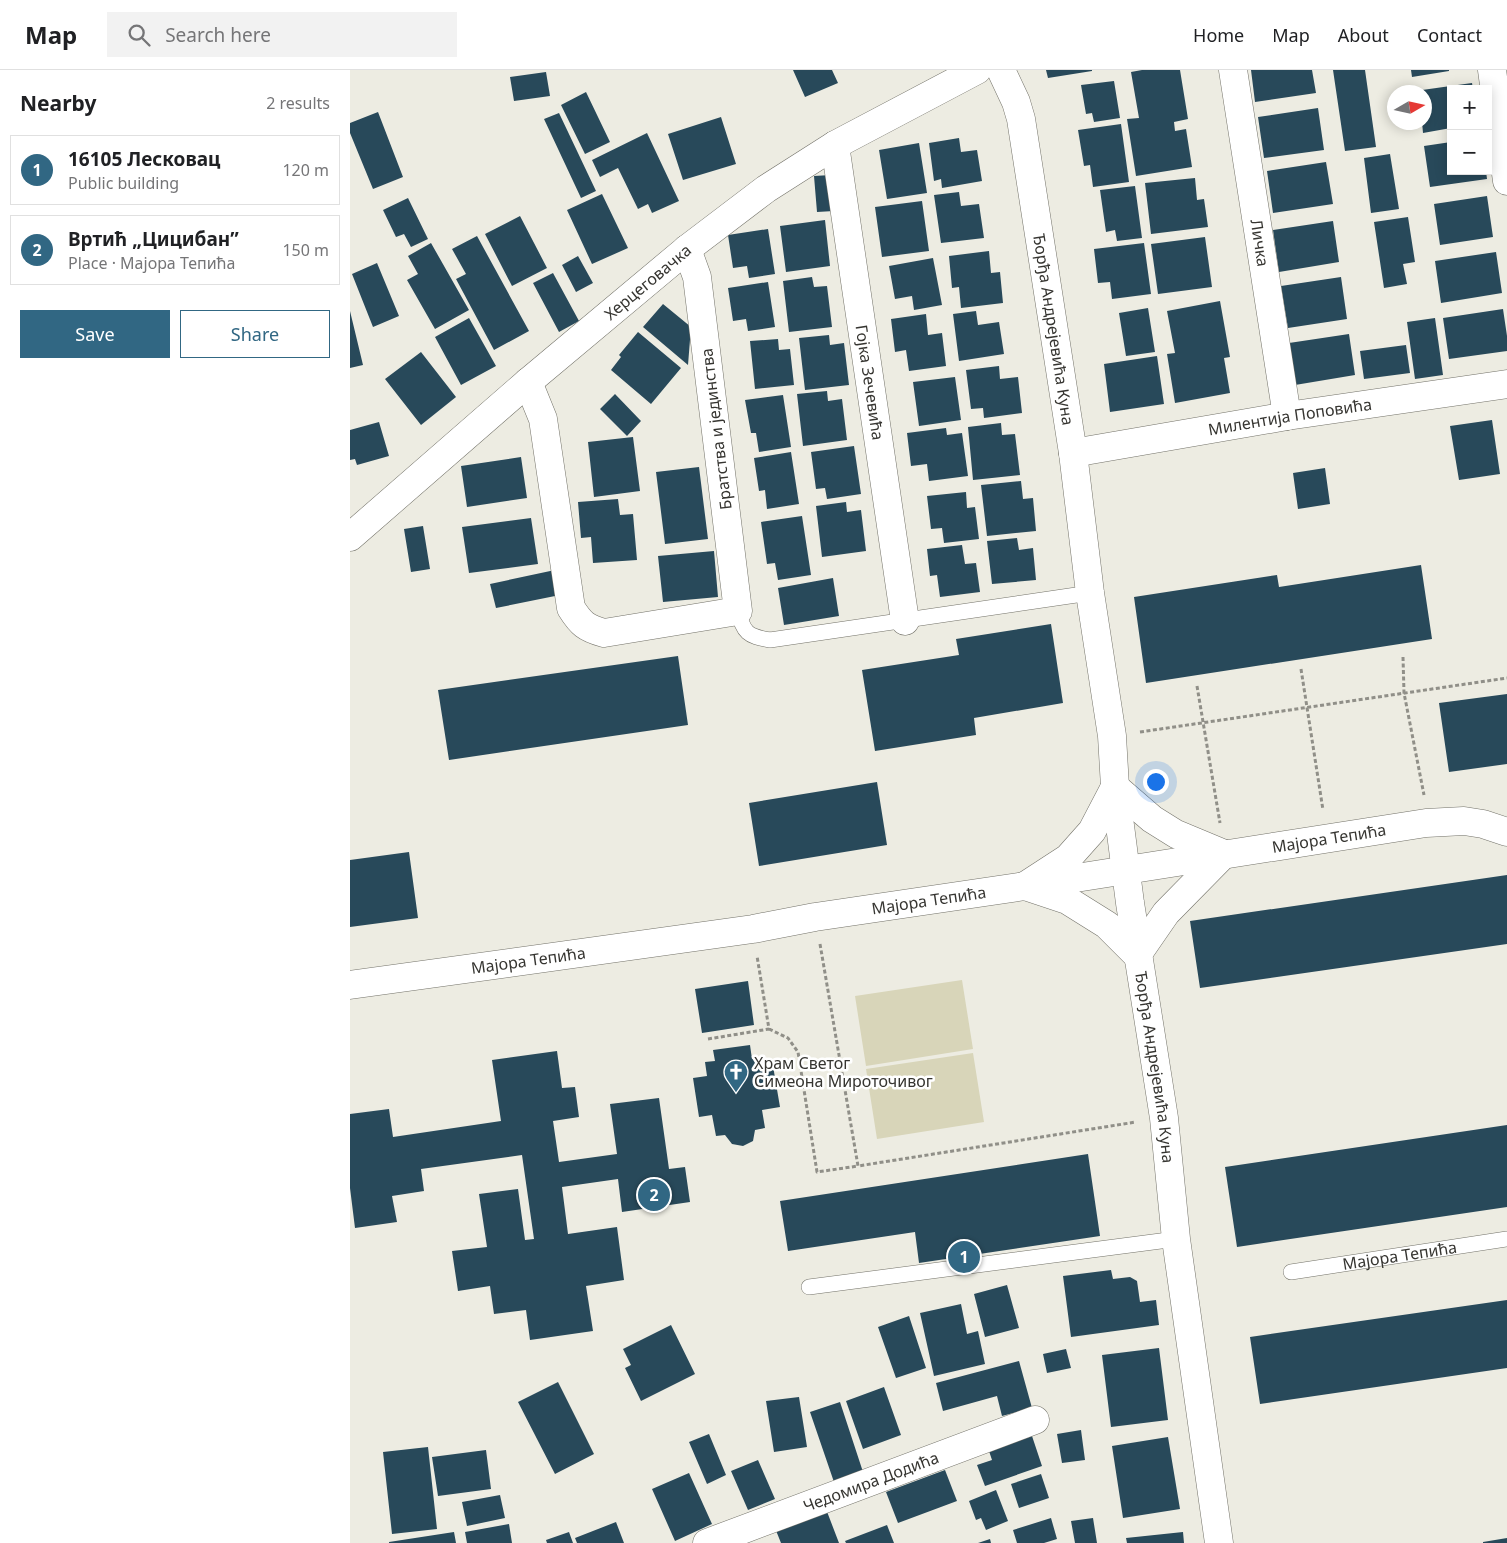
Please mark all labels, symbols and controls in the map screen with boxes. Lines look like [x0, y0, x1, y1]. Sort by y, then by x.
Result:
search box [107, 12, 457, 57]
text: Map [25, 18, 77, 51]
icon: search [125, 21, 153, 49]
text: Search here [165, 22, 271, 48]
text: Home [1193, 23, 1244, 47]
text: Map [1272, 23, 1310, 47]
text: About [1338, 23, 1389, 47]
text: Contact [1417, 23, 1482, 47]
north arrow [1387, 85, 1432, 130]
map controls [1447, 85, 1492, 175]
button: + [1447, 85, 1492, 130]
text: Nearby [20, 89, 96, 117]
text: 2 results [266, 92, 330, 114]
button: − [1447, 130, 1492, 175]
text: 16105 Лесковац [68, 146, 220, 172]
text: 1 [32, 159, 42, 181]
text: 120 m [282, 159, 329, 181]
text: Public building [68, 172, 179, 194]
street label: Личка [1245, 218, 1275, 268]
text: Вртић „Цицибан” [68, 226, 239, 252]
street label: Ђорђа Андрејевића Куна [1028, 232, 1080, 427]
text: 2 [32, 239, 42, 261]
text: 150 m [282, 239, 329, 261]
street label: Херцеговачка [599, 239, 696, 325]
text: Place · Мајора Тепића [68, 252, 235, 274]
button: Save [20, 310, 170, 358]
button: Share [180, 310, 330, 358]
street label: Гојка Зечевића [851, 323, 889, 442]
street label: Братства и јединства [695, 347, 737, 511]
street label: Милентија Поповића [1206, 393, 1373, 440]
your location [1143, 769, 1169, 795]
street label: Мајора Тепића [1270, 818, 1388, 858]
street label: Мајора Тепића [870, 881, 987, 920]
street label: Мајора Тепића [470, 941, 587, 979]
street label: Ђорђа Андрејевића Куна [1130, 970, 1179, 1164]
place label: Храм Светог Симеона Мироточивог [754, 1052, 933, 1092]
church icon: Храм Светог Симеона Мироточивог [723, 1059, 749, 1093]
pin: 2 [638, 1176, 670, 1214]
street label: Мајора Тепића [1341, 1236, 1458, 1275]
pin: 1 [948, 1238, 980, 1276]
street label: Чедомира Додића [800, 1446, 942, 1517]

